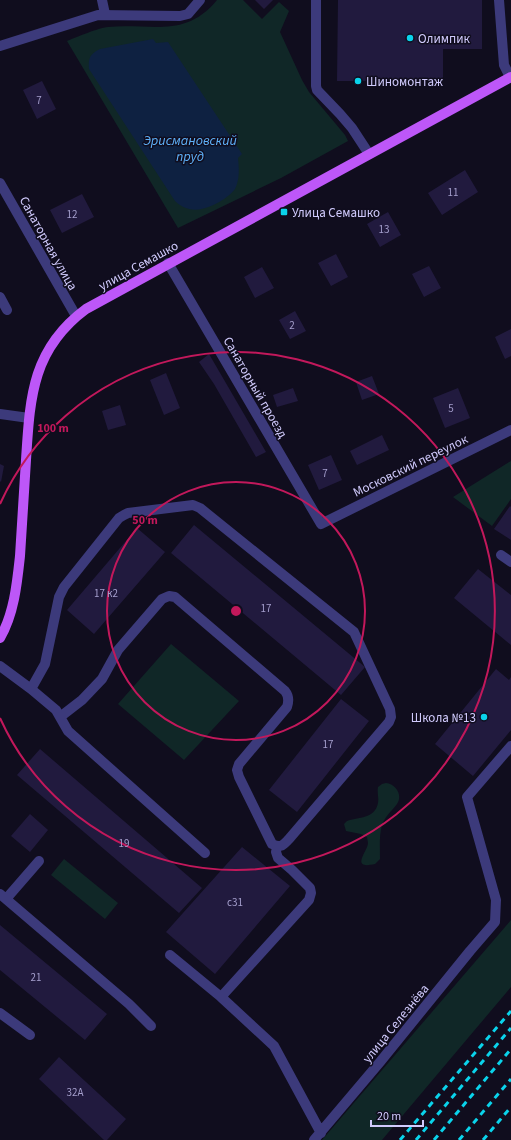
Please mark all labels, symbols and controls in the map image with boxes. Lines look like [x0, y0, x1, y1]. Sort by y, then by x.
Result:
place label: Олимпик [418, 30, 471, 48]
marker: Олимпик [405, 33, 415, 43]
place label: Шиномонтаж [366, 73, 443, 91]
marker: Шиномонтаж [353, 76, 363, 86]
house number: 7 [36, 93, 42, 108]
water label: Эрисмановский пруд [143, 131, 237, 167]
house number: 11 [448, 185, 458, 200]
street label: Санаторная улица [15, 193, 81, 294]
place label: Улица Семашко [292, 204, 380, 222]
house number: 12 [67, 207, 77, 222]
marker: Улица Семашко [279, 207, 289, 217]
house number: 13 [379, 222, 389, 237]
street label: улица Семашко [95, 237, 181, 295]
house number: 2 [289, 318, 295, 333]
street label: Санаторный проезд [219, 333, 292, 442]
house number: 5 [448, 401, 454, 416]
text: 100 m [37, 420, 69, 437]
street label: Московский переулок [350, 430, 471, 502]
house number: 7 [322, 466, 328, 481]
text: 50 m [132, 512, 158, 529]
house number: 17 к2 [94, 586, 118, 601]
house number: 17 [261, 601, 271, 616]
centre of rings [229, 604, 243, 618]
place label: Школа №13 [411, 709, 476, 727]
marker: Школа №13 [479, 712, 489, 722]
house number: 17 [323, 737, 333, 752]
house number: 19 [119, 836, 129, 851]
house number: с31 [227, 895, 243, 910]
house number: 21 [31, 970, 41, 985]
street label: улица Селезнёва [358, 980, 433, 1067]
house number: 32А [67, 1085, 83, 1100]
scale bar [371, 1102, 423, 1128]
text: 20 m [377, 1108, 401, 1125]

